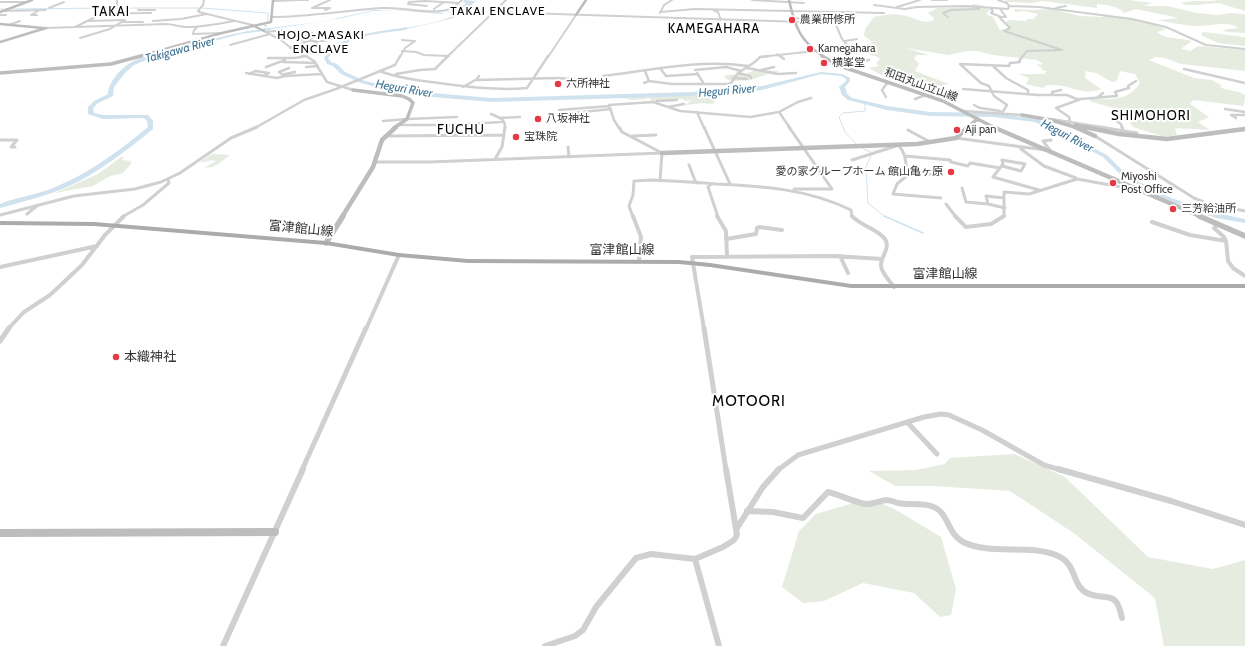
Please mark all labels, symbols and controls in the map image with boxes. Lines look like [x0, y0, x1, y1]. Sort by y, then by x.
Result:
district label: TAKAI [92, 4, 130, 20]
district label: TAKAI ENCLAVE [450, 4, 546, 18]
place label: 農業研修所 [800, 13, 855, 27]
marker: 農業研修所 [787, 15, 797, 25]
district label: KAMEGAHARA [668, 21, 760, 37]
district label: HOJO-MASAKI ENCLAVE [277, 28, 365, 56]
water label: Takigawa River [143, 34, 217, 66]
place label: Kamegahara [818, 42, 875, 56]
marker: Kamegahara [805, 44, 815, 54]
place label: 横峯堂 [832, 56, 865, 70]
marker: 横峯堂 [819, 58, 829, 68]
street label: 和田丸山立山線 [883, 66, 959, 104]
water label: Heguri River [374, 77, 434, 101]
place label: 六所神社 [566, 77, 610, 91]
marker: 六所神社 [553, 79, 563, 89]
water label: Heguri River [698, 81, 756, 101]
district label: SHIMOHORI [1111, 108, 1191, 124]
place label: 八坂神社 [546, 112, 590, 126]
marker: 八坂神社 [533, 114, 543, 124]
water label: Heguri River [1038, 116, 1096, 156]
district label: FUCHU [437, 122, 485, 138]
place label: Aji pan [965, 123, 996, 137]
marker: Aji pan [952, 125, 962, 135]
place label: 宝珠院 [524, 130, 557, 144]
marker: 宝珠院 [511, 132, 521, 142]
place label: 愛の家グループホーム 館山亀ヶ原 [776, 165, 943, 179]
marker: 愛の家グループホーム 館山亀ヶ原 [946, 167, 956, 177]
place label: Miyoshi Post Office [1121, 170, 1173, 196]
marker: Miyoshi Post Office [1108, 178, 1118, 188]
place label: 三芳給油所 [1181, 202, 1236, 216]
marker: 三芳給油所 [1168, 204, 1178, 214]
street label: 富津館山線 [268, 218, 334, 240]
street label: 富津館山線 [590, 242, 654, 258]
street label: 富津館山線 [913, 266, 977, 282]
place label: 本織神社 [124, 349, 176, 365]
marker: 本織神社 [111, 352, 121, 362]
district label: MOTOORI [712, 393, 786, 411]

